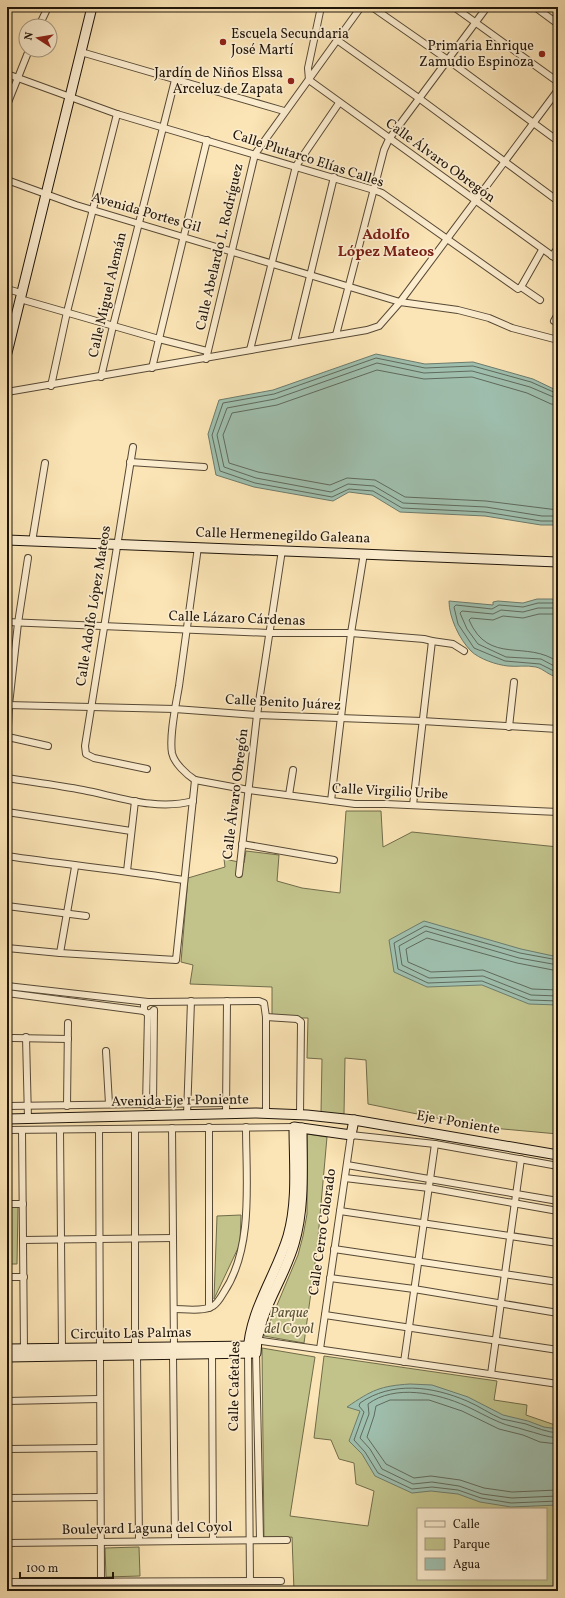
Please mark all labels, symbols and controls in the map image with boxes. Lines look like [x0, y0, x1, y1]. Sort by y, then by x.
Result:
north arrow [18, 18, 58, 58]
place label: Escuela Secundaria José Martí [231, 25, 349, 60]
text: N [22, 31, 38, 42]
marker: Escuela Secundaria José Martí [218, 37, 228, 47]
place label: Primaria Enrique Zamudio Espinoza [419, 37, 534, 72]
marker: Primaria Enrique Zamudio Espinoza [537, 49, 547, 59]
place label: Jardín de Niños Elssa Arceluz de Zapata [154, 64, 283, 99]
marker: Jardín de Niños Elssa Arceluz de Zapata [286, 76, 296, 86]
street label: Calle Álvaro Obregón [381, 115, 499, 207]
street label: Calle Plutarco Elías Calles [230, 126, 386, 192]
street label: Calle Abelardo L. Rodríguez [192, 162, 248, 332]
street label: Avenida Portes Gil [89, 188, 203, 238]
district label: Adolfo López Mateos [338, 225, 434, 263]
street label: Calle Miguel Alemán [84, 230, 132, 360]
street label: Calle Hermenegildo Galeana [195, 523, 371, 549]
street label: Calle Adolfo López Mateos [72, 524, 116, 688]
street label: Calle Lázaro Cárdenas [168, 607, 306, 631]
street label: Calle Benito Juárez [225, 690, 341, 716]
street label: Calle Álvaro Obregón [219, 727, 253, 861]
street label: Calle Virgilio Uribe [331, 779, 449, 805]
street label: Avenida Eje 1 Poniente [111, 1090, 249, 1112]
street label: Eje 1 Poniente [415, 1106, 502, 1140]
street label: Calle Cerro Colorado [305, 1167, 341, 1297]
park label: Parque del Coyol [264, 1304, 314, 1339]
street label: Circuito Las Palmas [70, 1323, 192, 1345]
street label: Calle Cafetales [225, 1341, 245, 1431]
legend [417, 1508, 547, 1580]
text: Calle [453, 1517, 480, 1533]
street label: Boulevard Laguna del Coyol [62, 1518, 232, 1540]
text: Parque [453, 1537, 490, 1553]
scale bar [20, 1554, 113, 1580]
text: Agua [453, 1557, 480, 1573]
text: 100 m [26, 1561, 59, 1577]

